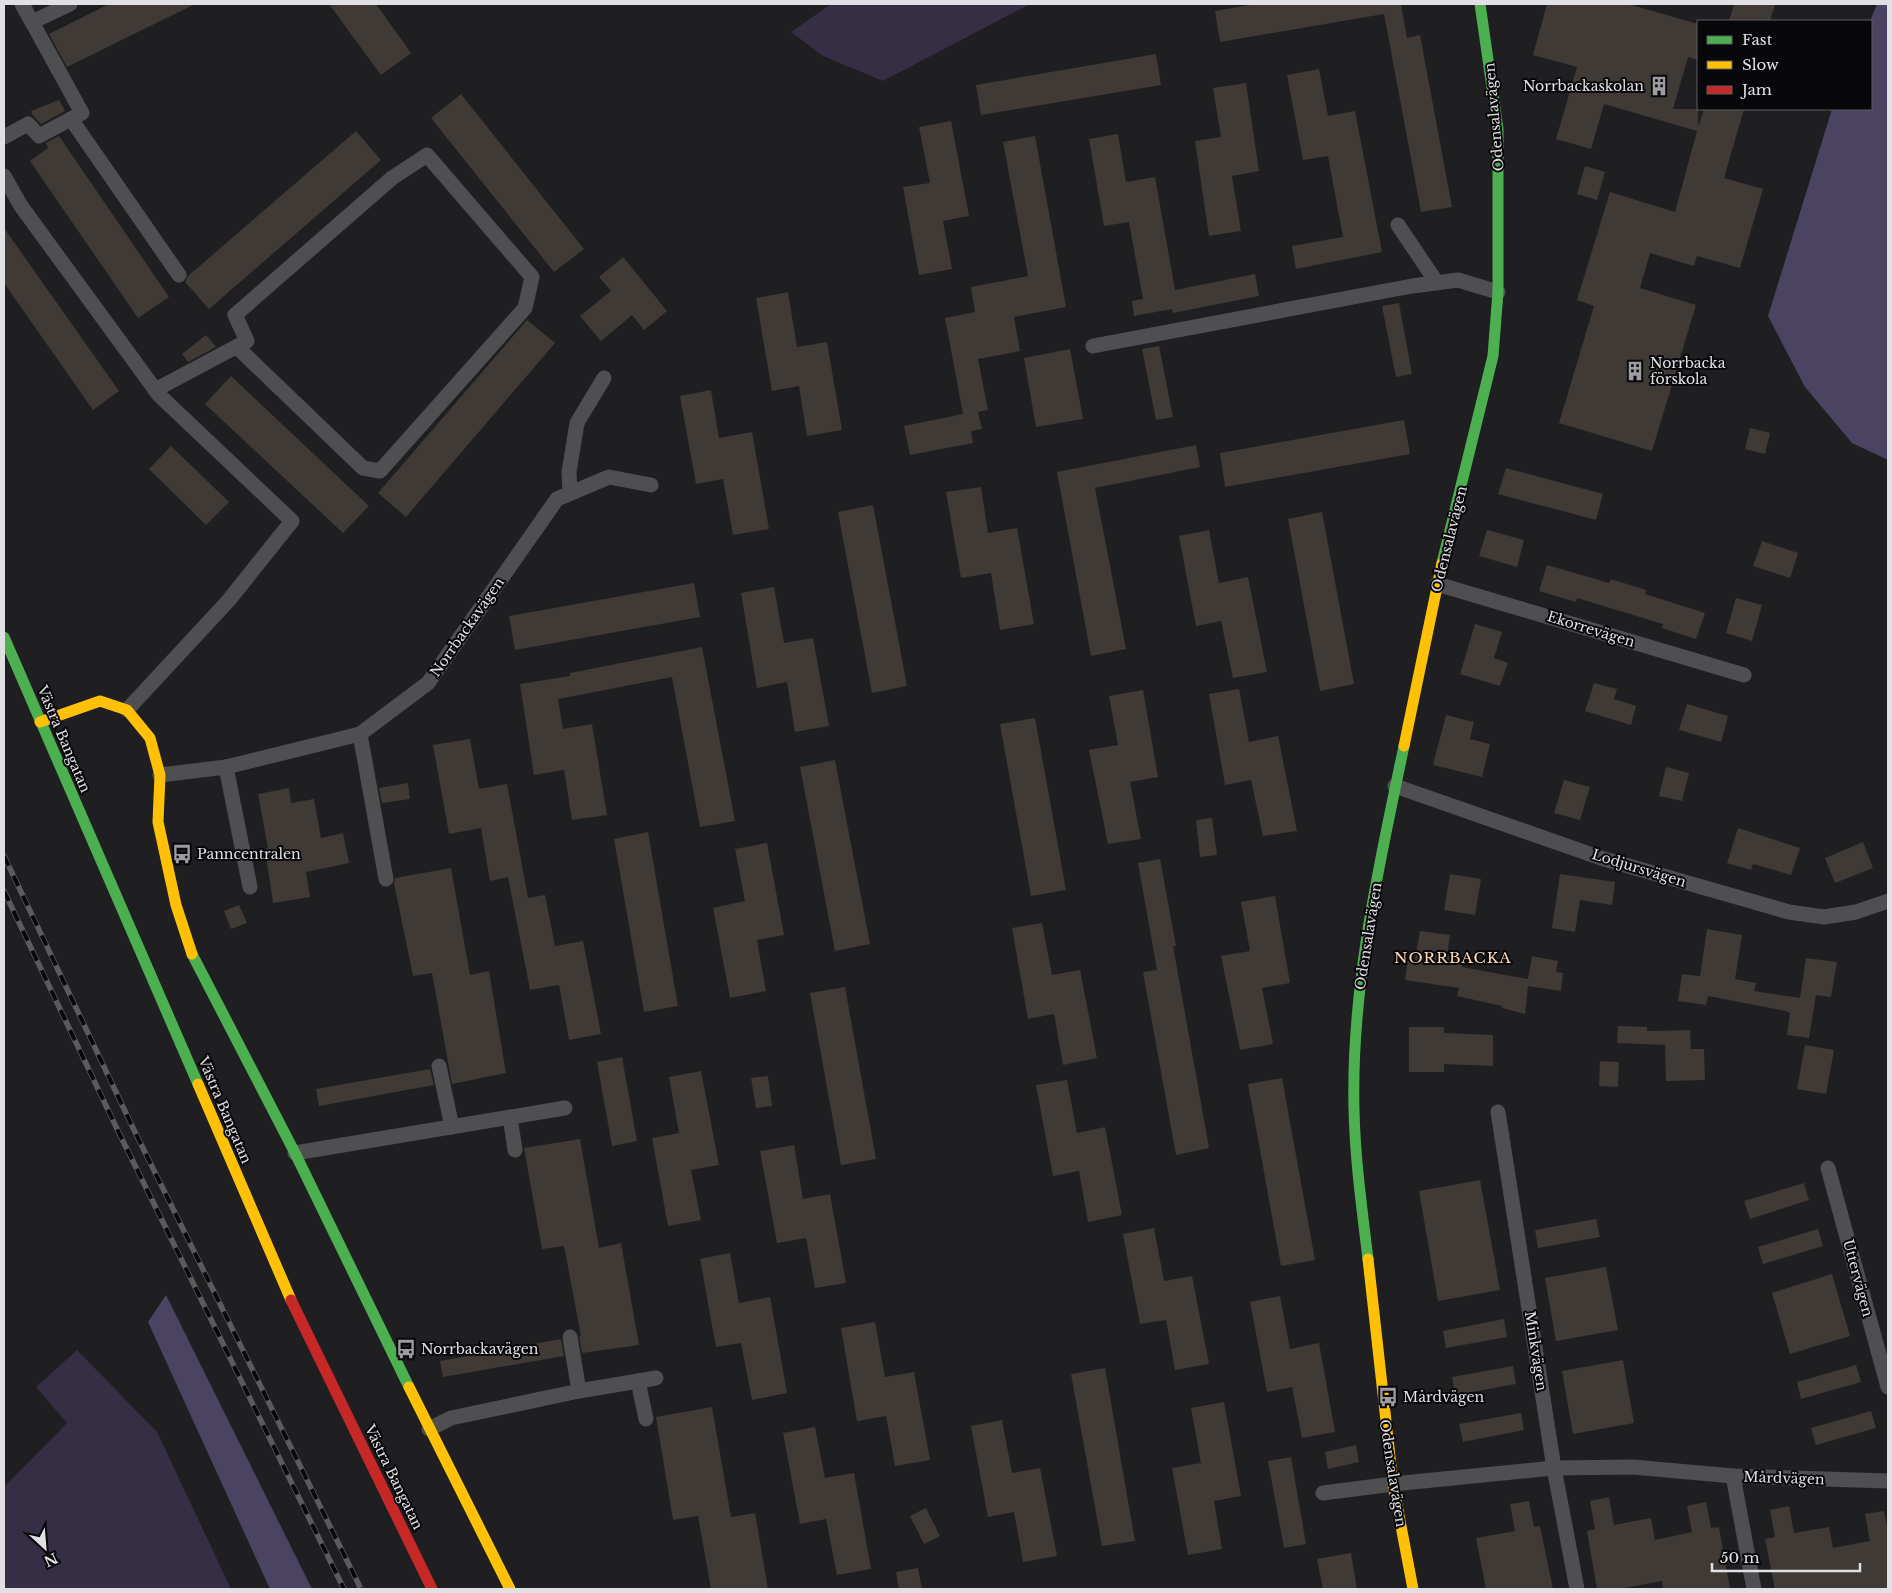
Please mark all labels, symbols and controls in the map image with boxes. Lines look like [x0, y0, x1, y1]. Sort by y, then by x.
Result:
legend [1697, 20, 1872, 110]
text: Fast [1742, 30, 1773, 49]
text: Slow [1742, 55, 1779, 74]
street label: Odensalavägen [1480, 62, 1508, 172]
building icon: Norrbackaskolan [1648, 75, 1670, 97]
place label: Norrbackaskolan [1523, 77, 1644, 95]
text: Jam [1740, 80, 1772, 99]
place label: Norrbacka förskola [1650, 354, 1726, 388]
building icon: Norrbacka förskola [1624, 360, 1646, 382]
street label: Odensalavägen [1427, 484, 1471, 594]
street label: Norrbackavägen [426, 573, 508, 680]
street label: Ekorrevägen [1545, 607, 1637, 651]
street label: Västra Bangatan [33, 682, 95, 795]
bus stop icon: Panncentralen [171, 843, 193, 865]
place label: Panncentralen [197, 845, 301, 863]
street label: Lodjursvägen [1590, 845, 1689, 891]
street label: Odensalavägen [1351, 881, 1385, 991]
district label: NORRBACKA [1394, 948, 1512, 967]
street label: Västra Bangatan [194, 1053, 256, 1166]
street label: Uttervägen [1839, 1237, 1877, 1319]
street label: Minkvägen [1521, 1310, 1551, 1392]
bus stop icon: Norrbackavägen [395, 1338, 417, 1360]
place label: Norrbackavägen [421, 1340, 539, 1358]
bus stop icon: Mårdvägen [1377, 1386, 1399, 1408]
place label: Mårdvägen [1403, 1388, 1484, 1406]
street label: Odensalavägen [1376, 1418, 1410, 1528]
street label: Västra Bangatan [360, 1421, 427, 1533]
street label: Mårdvägen [1743, 1468, 1825, 1488]
north arrow [20, 1523, 70, 1573]
scale bar [1712, 1540, 1860, 1572]
text: 50 m [1720, 1548, 1760, 1567]
text: N [41, 1549, 61, 1571]

